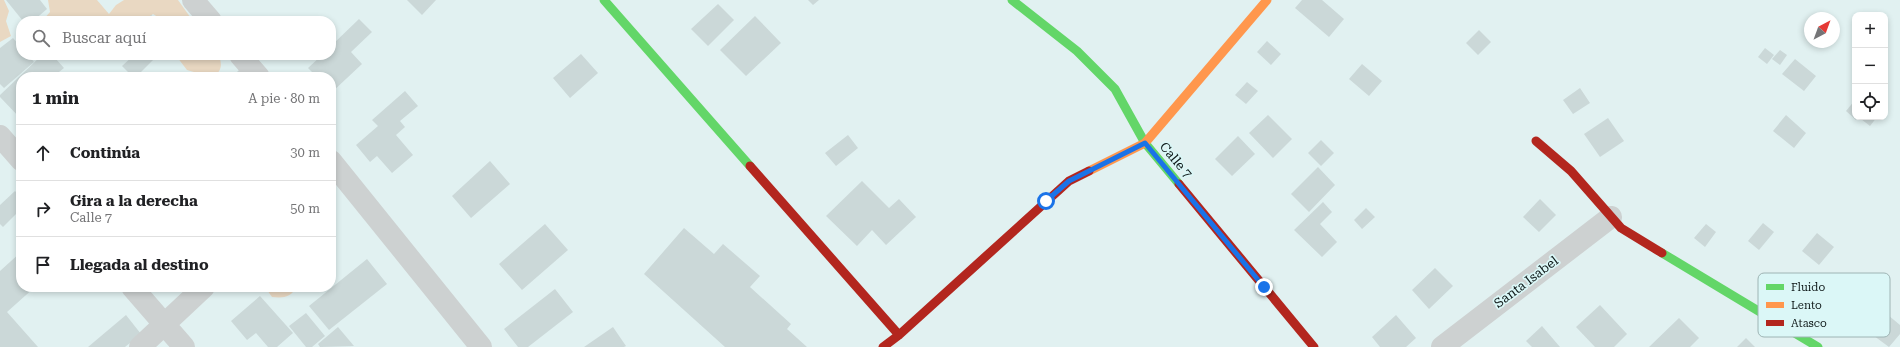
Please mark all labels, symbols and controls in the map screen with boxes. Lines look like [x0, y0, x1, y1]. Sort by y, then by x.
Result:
north arrow [1804, 12, 1840, 48]
map controls [1852, 12, 1888, 120]
button: + [1852, 12, 1888, 48]
search box [16, 16, 336, 60]
icon: search [30, 27, 52, 49]
text: Buscar aquí [62, 29, 146, 47]
button: − [1852, 48, 1888, 84]
button: locate [1852, 84, 1888, 120]
text: 1 min [32, 88, 79, 108]
text: A pie · 80 m [248, 91, 320, 106]
street label: Calle 7 [1157, 139, 1195, 181]
icon: ahead [32, 142, 54, 164]
text: Continúa [70, 144, 140, 162]
text: 30 m [290, 145, 320, 160]
text: Gira a la derecha [70, 192, 198, 210]
route start [1037, 192, 1055, 210]
icon: right [32, 198, 54, 220]
text: 50 m [290, 201, 320, 216]
text: Calle 7 [70, 210, 112, 225]
street label: Santa Isabel [1491, 253, 1561, 311]
icon: arrive [32, 254, 54, 276]
text: Llegada al destino [70, 256, 209, 274]
legend [1758, 273, 1890, 337]
route end [1255, 278, 1273, 296]
text: Fluido [1791, 281, 1825, 294]
text: Lento [1791, 299, 1822, 312]
text: Atasco [1791, 317, 1827, 330]

